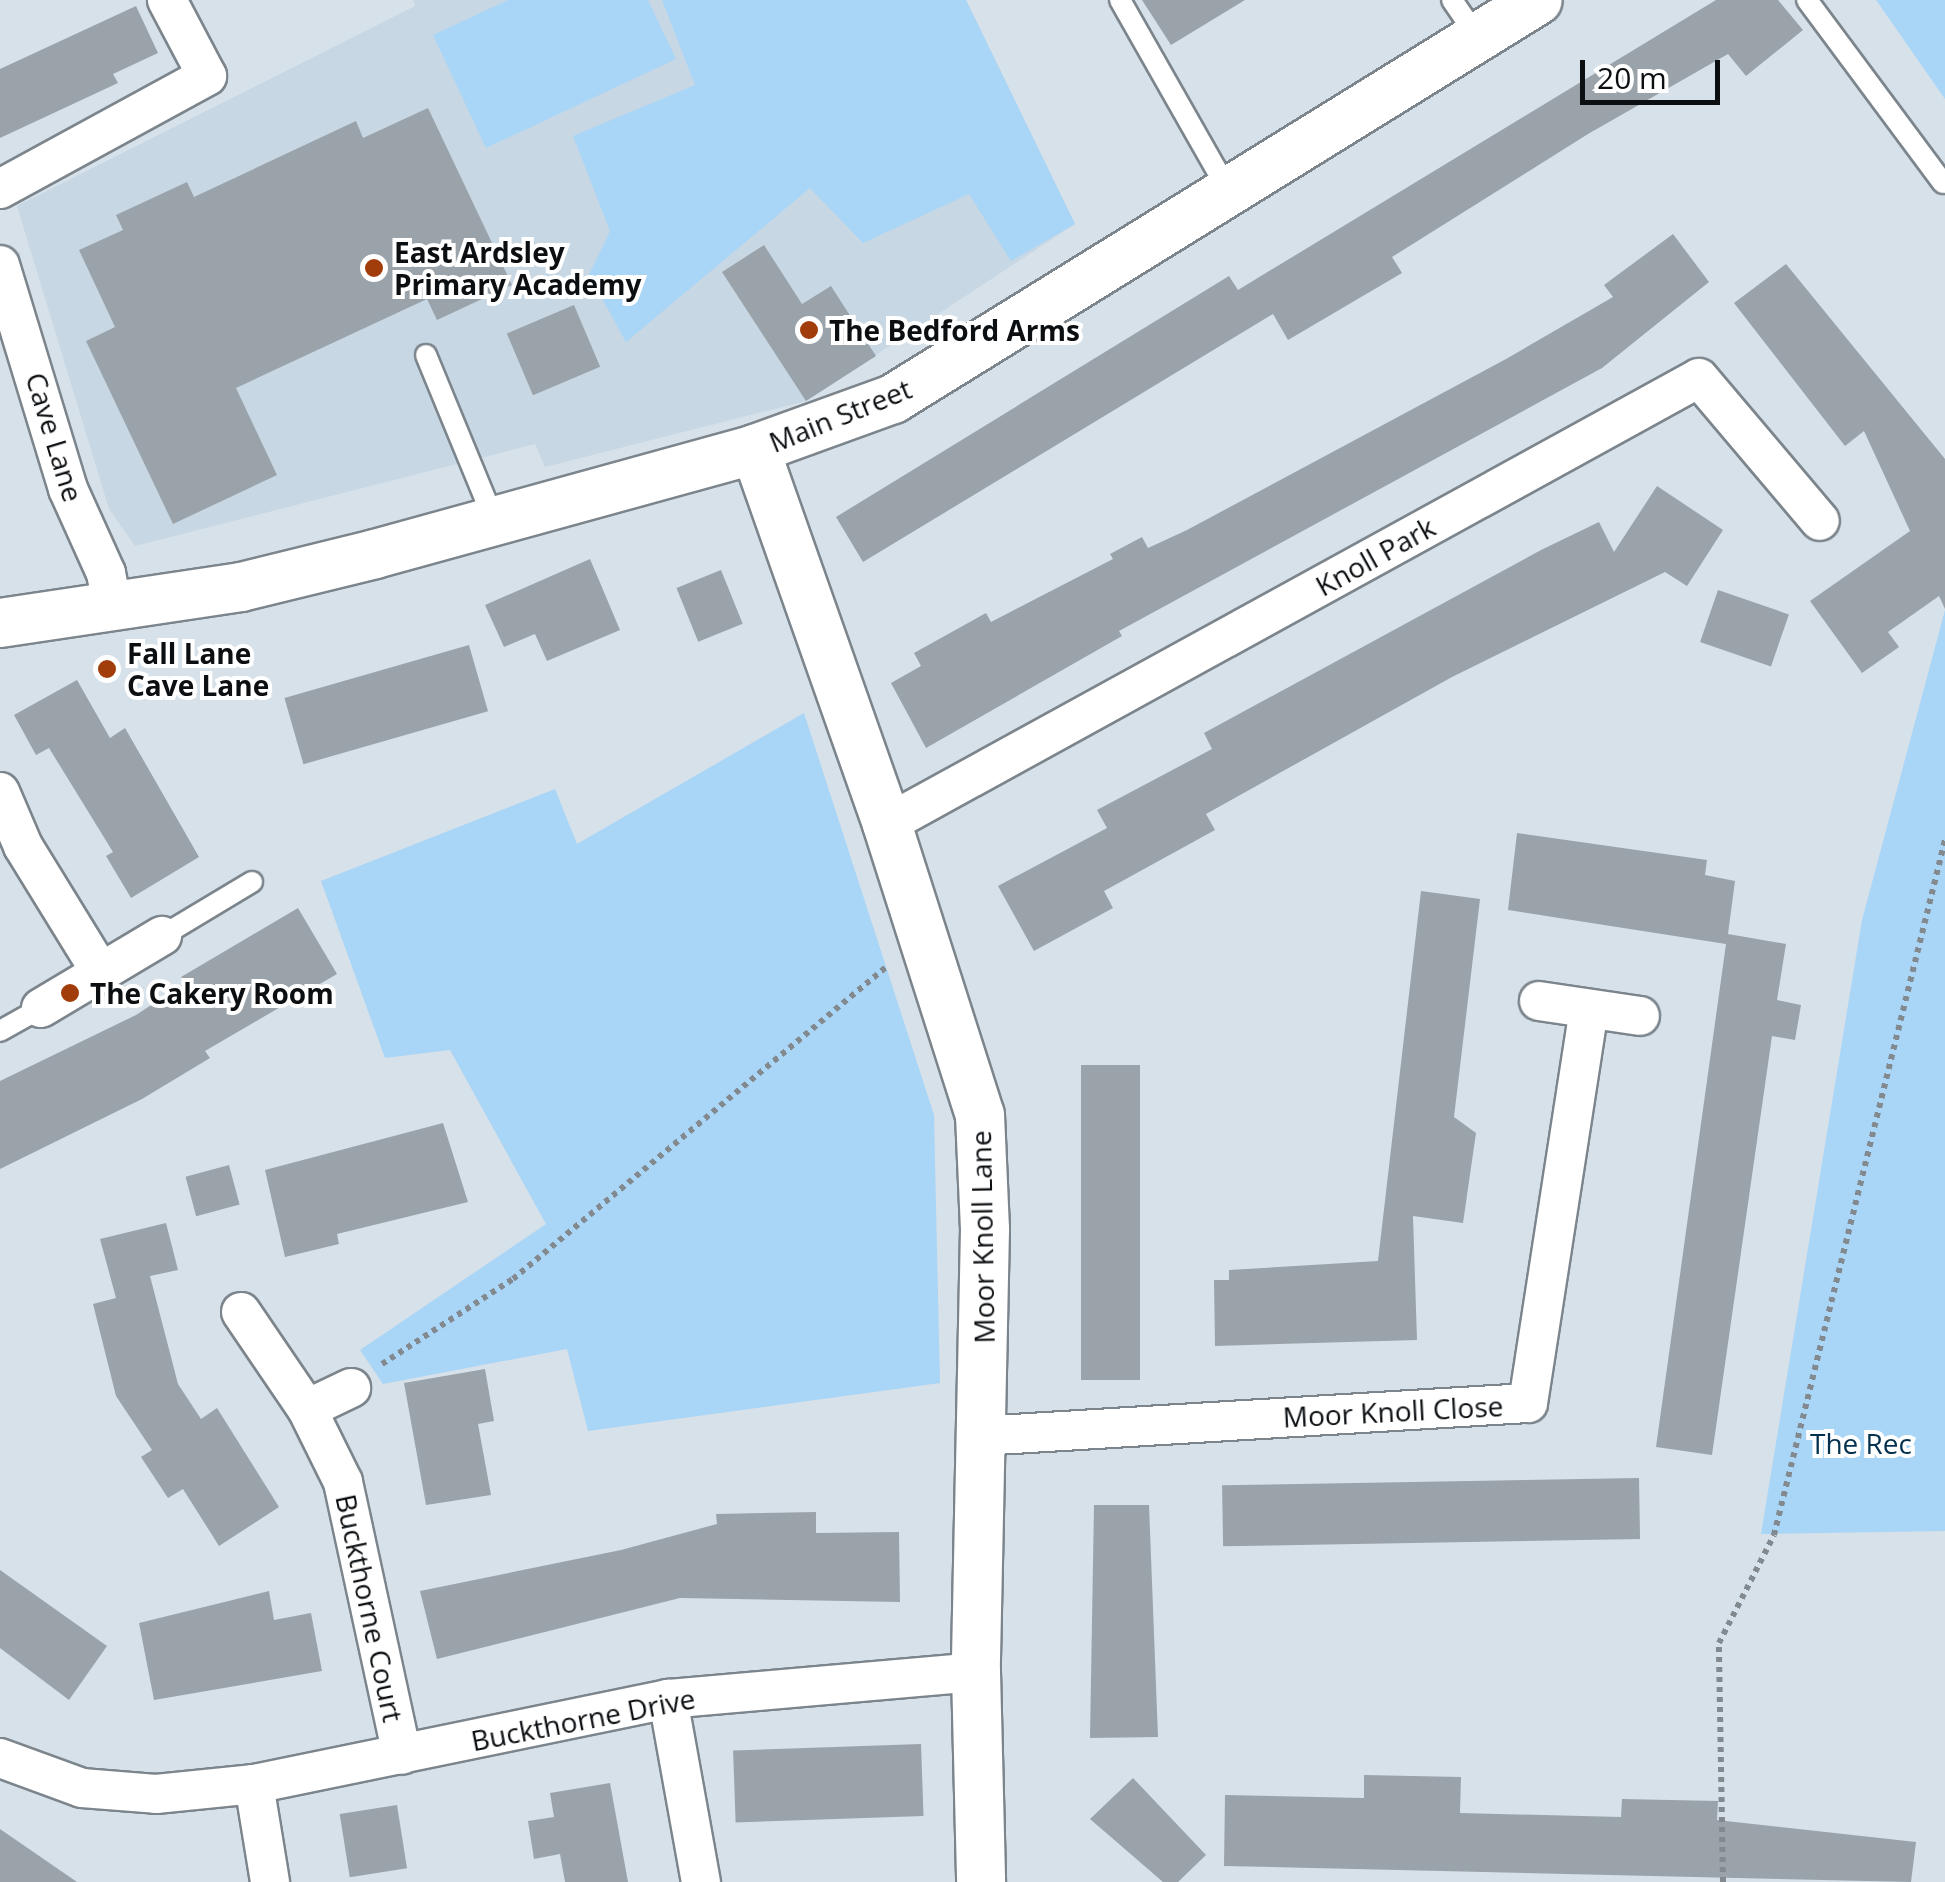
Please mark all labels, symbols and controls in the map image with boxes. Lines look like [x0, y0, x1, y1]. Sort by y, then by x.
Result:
scale bar [1585, 40, 1725, 102]
text: 20 m [1597, 57, 1667, 98]
place label: East Ardsley Primary Academy [394, 235, 641, 301]
marker: East Ardsley Primary Academy [363, 257, 385, 279]
place label: The Bedford Arms [829, 313, 1080, 347]
marker: The Bedford Arms [798, 319, 820, 341]
street label: Cave Lane [19, 368, 91, 506]
street label: Main Street [764, 371, 916, 459]
street label: Knoll Park [1310, 510, 1440, 602]
place label: Fall Lane Cave Lane [127, 636, 269, 702]
marker: Fall Lane Cave Lane [96, 658, 118, 680]
place label: The Cakery Room [90, 976, 334, 1010]
marker: The Cakery Room [59, 982, 81, 1004]
street label: Moor Knoll Lane [963, 1130, 1001, 1344]
street label: Moor Knoll Close [1282, 1388, 1504, 1434]
park label: The Rec [1810, 1426, 1912, 1460]
street label: Buckthorne Court [329, 1491, 411, 1725]
street label: Buckthorne Drive [468, 1681, 698, 1757]

